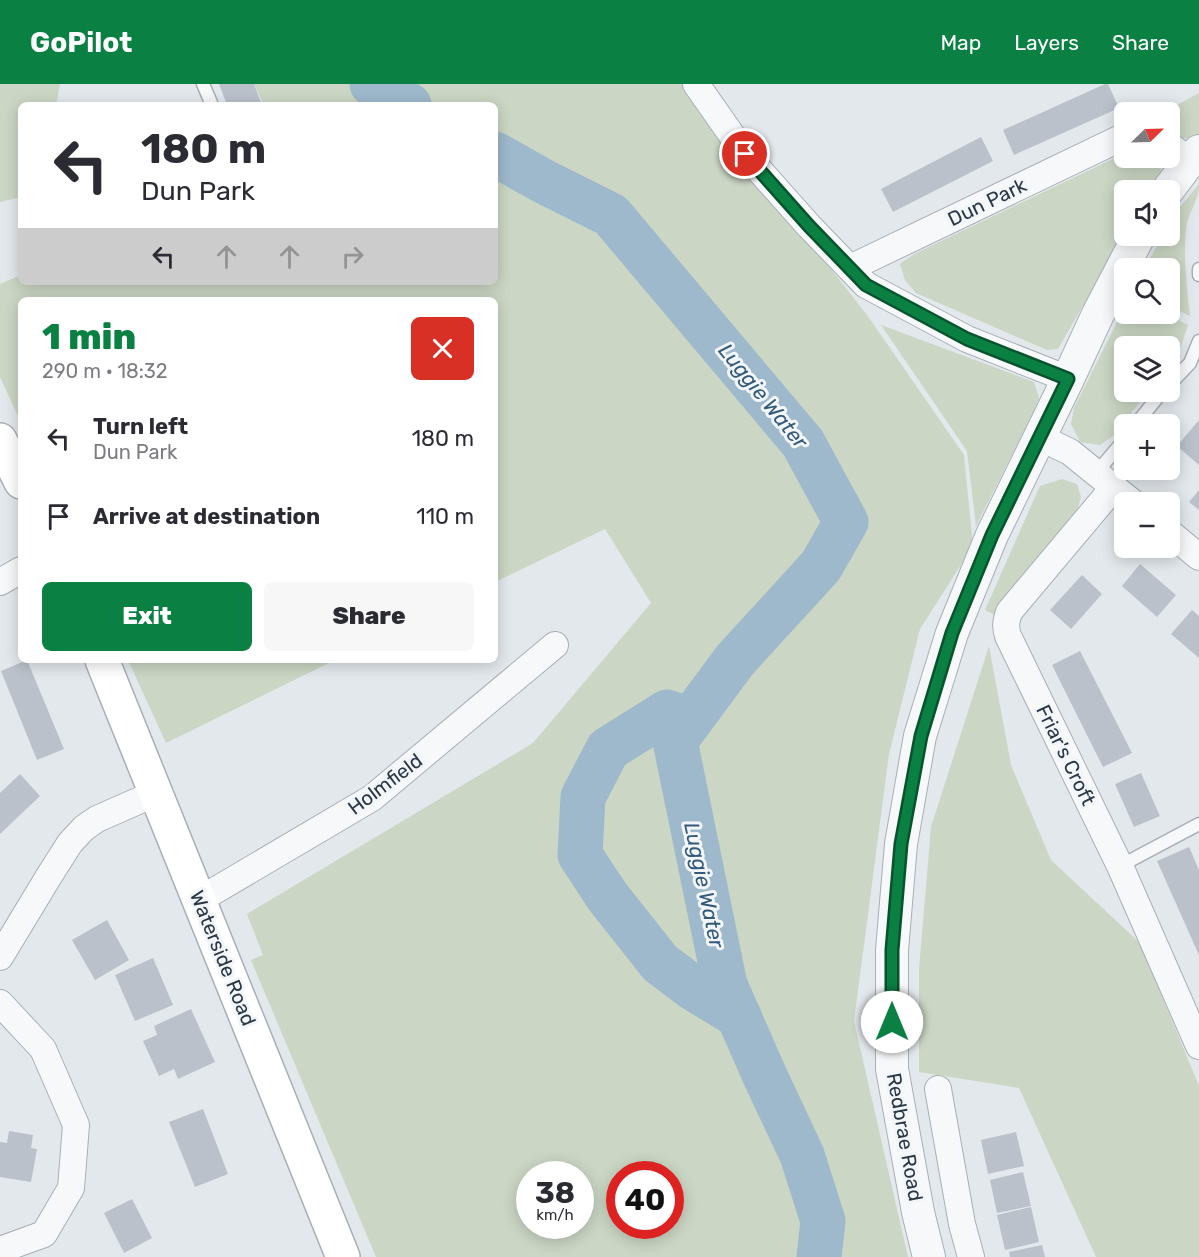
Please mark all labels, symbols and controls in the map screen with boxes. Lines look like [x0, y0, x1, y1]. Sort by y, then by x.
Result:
text: GoPilot [30, 26, 132, 59]
text: Map [940, 30, 981, 55]
text: Layers [1014, 30, 1079, 55]
text: Share [1112, 30, 1169, 55]
north arrow [1114, 102, 1180, 168]
map controls [1114, 102, 1180, 558]
text: 180 m [141, 124, 266, 174]
icon: left [42, 126, 120, 204]
pin [719, 128, 770, 179]
icon: arrive [728, 137, 761, 170]
street label: Dun Park [944, 172, 1031, 231]
text: Dun Park [141, 175, 255, 207]
button: sound [1114, 180, 1180, 246]
icon: left [147, 240, 180, 273]
icon: ahead [210, 240, 243, 273]
icon: ahead [273, 240, 306, 273]
icon: right [336, 240, 369, 273]
button: search [1114, 258, 1180, 324]
text: 1 min [42, 315, 136, 358]
button: close [411, 317, 474, 380]
button: layers [1114, 336, 1180, 402]
water label: Luggie Water [713, 338, 814, 454]
text: 290 m · 18:32 [42, 359, 168, 383]
text: Turn left [93, 413, 188, 440]
button: + [1114, 414, 1180, 480]
icon: left [42, 422, 75, 455]
text: 180 m [412, 425, 474, 452]
text: Dun Park [93, 440, 177, 464]
button: − [1114, 492, 1180, 558]
icon: arrive [42, 500, 75, 533]
text: Arrive at destination [93, 503, 320, 530]
text: 110 m [416, 503, 474, 530]
button: Exit [42, 582, 252, 651]
button: Share [264, 582, 474, 651]
street label: Friar's Croft [1031, 701, 1101, 809]
street label: Holmfield [343, 748, 427, 820]
water label: Luggie Water [679, 820, 730, 951]
street label: Waterside Road [185, 887, 261, 1029]
position arrow [860, 990, 924, 1054]
street label: Redbrae Road [882, 1071, 928, 1203]
speed limit sign: 40 [606, 1161, 684, 1239]
text: 38 [535, 1175, 575, 1211]
text: km/h [536, 1206, 574, 1224]

